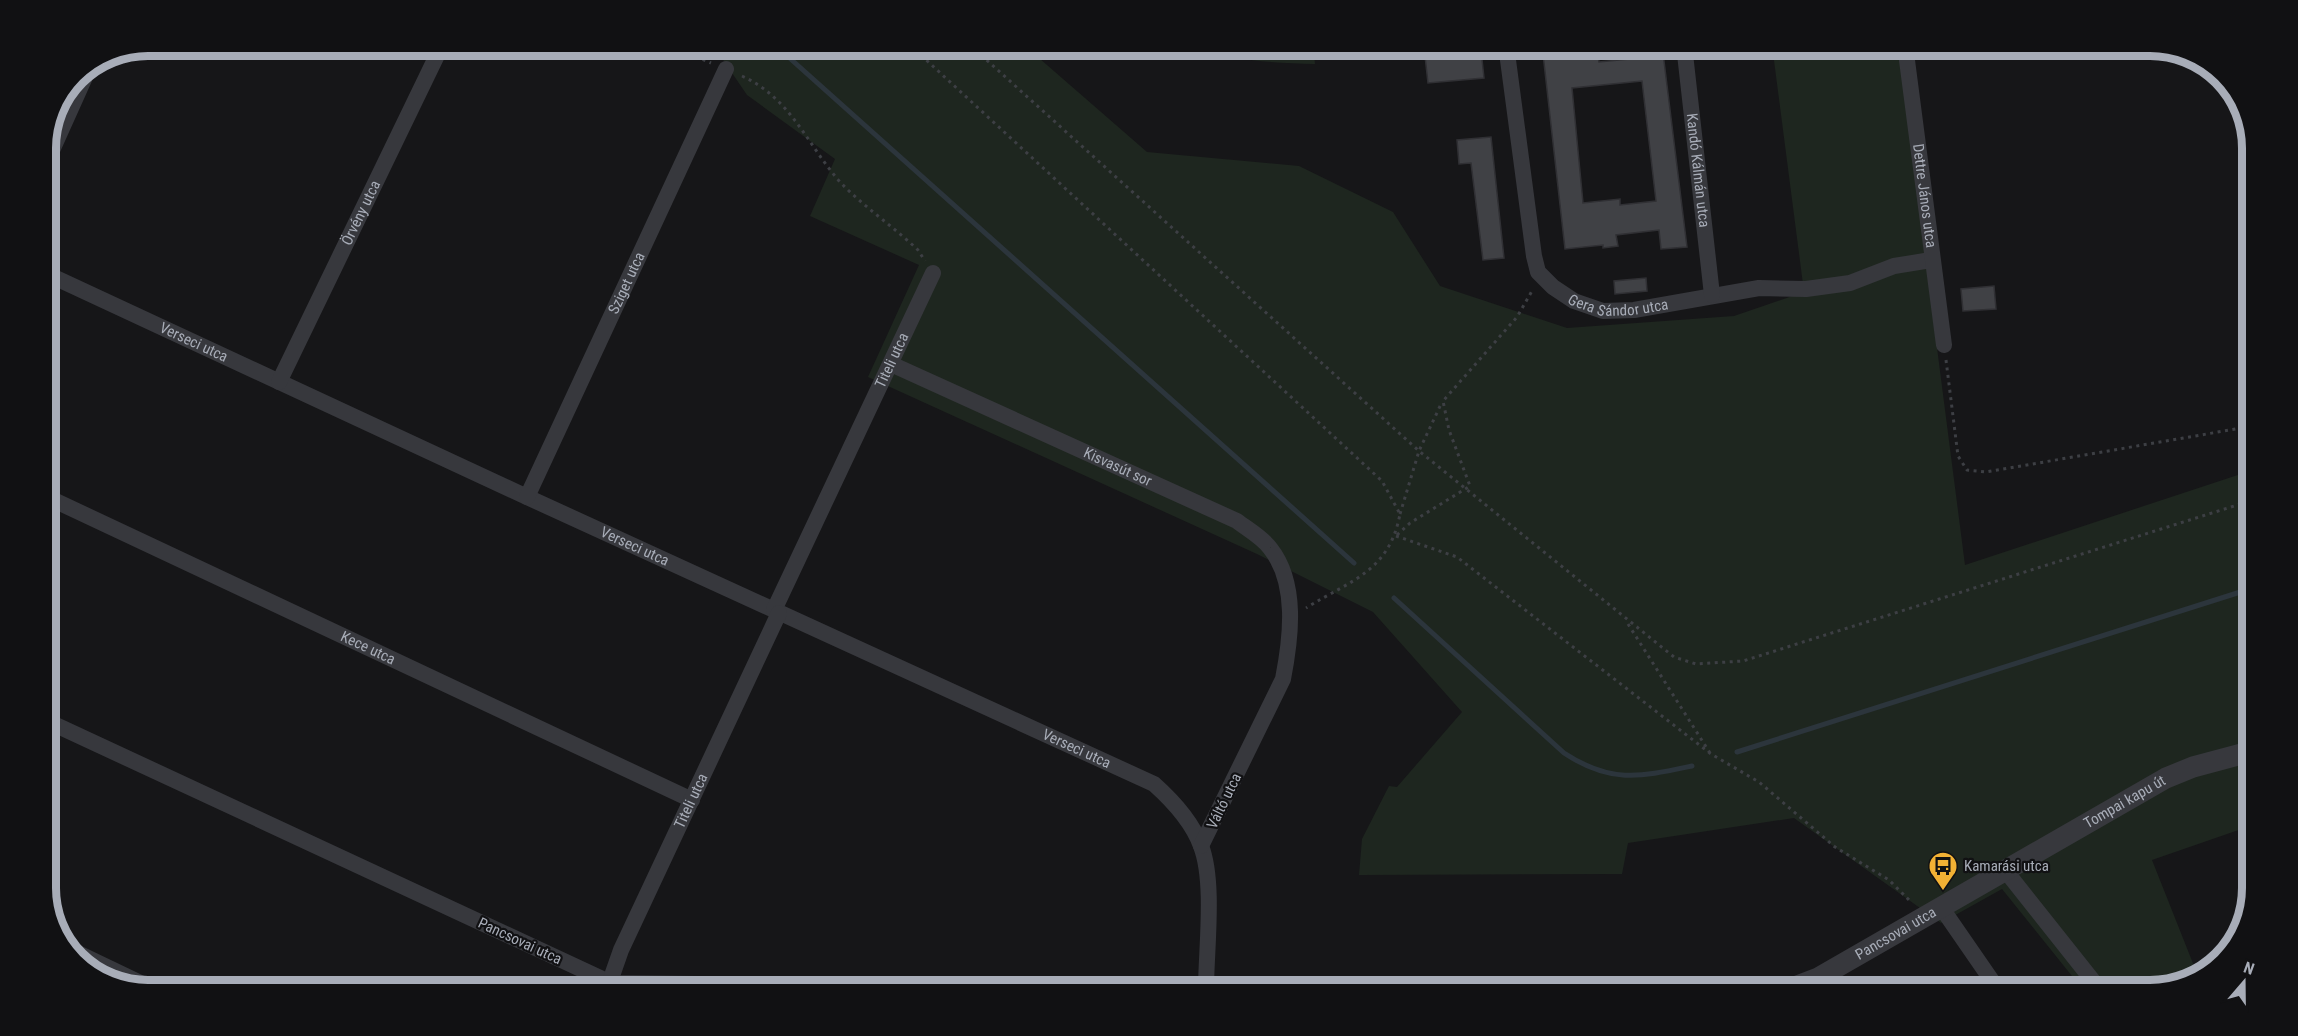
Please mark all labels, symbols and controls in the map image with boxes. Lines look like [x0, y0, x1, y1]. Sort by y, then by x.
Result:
street label: Kandó Kálmán utca [1683, 112, 1713, 228]
street label: Dettre János utca [1909, 143, 1940, 249]
street label: Örvény utca [338, 177, 384, 248]
street label: Sziget utca [604, 249, 649, 317]
street label: Gera Sándor utca [1564, 290, 1670, 320]
street label: Verseci utca [157, 319, 231, 366]
street label: Titeli utca [871, 330, 912, 391]
street label: Kisvasút sor [1081, 444, 1155, 490]
street label: Verseci utca [598, 523, 672, 570]
street label: Kece utca [338, 627, 398, 668]
street label: Verseci utca [1040, 725, 1114, 772]
street label: Titeli utca [670, 770, 712, 831]
street label: Váltó utca [1203, 770, 1245, 832]
street label: Tompai kapu út [2081, 771, 2169, 832]
bus stop icon: Kamarási utca [1927, 850, 1959, 892]
place label: Kamarási utca [1964, 857, 2049, 875]
street label: Pancsovai utca [1852, 903, 1939, 964]
street label: Pancsovai utca [475, 914, 565, 968]
north arrow [2214, 952, 2274, 1012]
text: N [2241, 958, 2257, 979]

